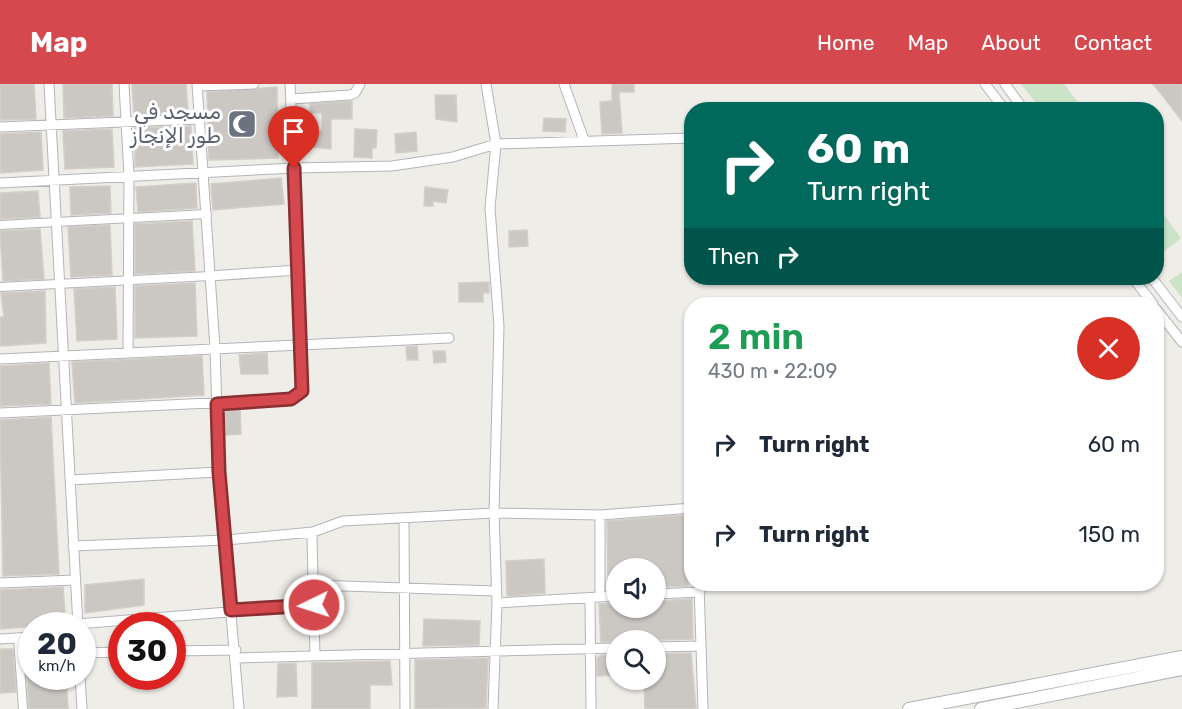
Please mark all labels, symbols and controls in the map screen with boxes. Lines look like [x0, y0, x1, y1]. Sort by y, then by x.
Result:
text: Map [30, 26, 87, 59]
text: Home [817, 30, 874, 55]
text: Map [907, 30, 948, 55]
text: About [981, 30, 1041, 55]
text: Contact [1074, 30, 1152, 55]
place label: مسجد في طور الإنجاز [129, 99, 221, 149]
pin [268, 106, 319, 168]
mosque icon: مسجد في طور الإنجاز [226, 108, 258, 140]
icon: arrive [277, 115, 310, 148]
text: 60 m [807, 124, 910, 174]
icon: right [708, 126, 786, 204]
text: Turn right [807, 175, 930, 207]
icon: right [771, 240, 804, 273]
text: Then [708, 243, 759, 270]
text: 2 min [708, 315, 804, 358]
button: close [1077, 317, 1140, 380]
text: 430 m · 22:09 [708, 359, 837, 383]
icon: right [708, 428, 741, 461]
text: Turn right [759, 431, 869, 458]
text: 60 m [1088, 431, 1140, 458]
icon: right [708, 518, 741, 551]
text: Turn right [759, 521, 869, 548]
text: 150 m [1079, 521, 1140, 548]
map controls [606, 558, 666, 690]
button: sound [606, 558, 666, 618]
position arrow [282, 573, 346, 637]
speed limit sign: 30 [108, 612, 186, 690]
text: 20 [37, 626, 77, 662]
button: search [606, 630, 666, 690]
text: km/h [38, 657, 76, 675]

